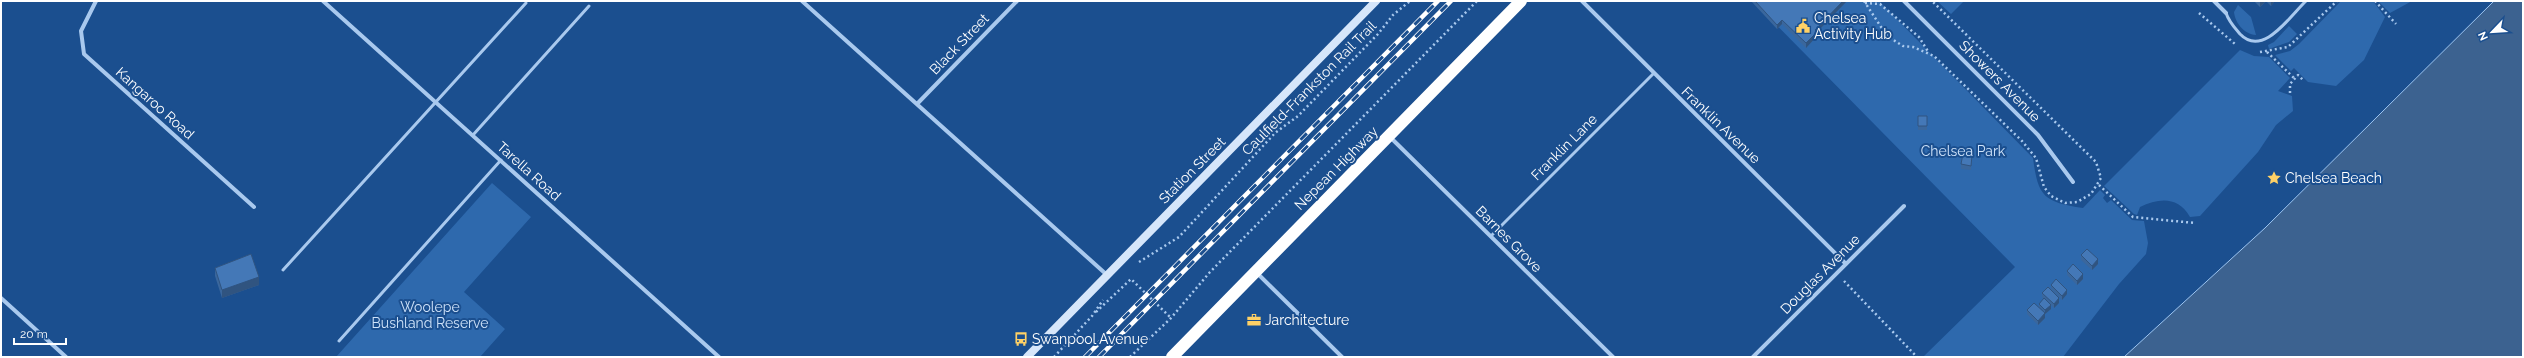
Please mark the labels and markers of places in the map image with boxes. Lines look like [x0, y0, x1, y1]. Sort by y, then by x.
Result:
place label: Chelsea Activity Hub [1814, 10, 1892, 42]
public building icon: Chelsea Activity Hub [1795, 18, 1811, 34]
place icon: Chelsea Beach [2266, 170, 2282, 186]
place label: Chelsea Beach [2285, 170, 2382, 186]
office icon: Jarchitecture [1246, 312, 1262, 328]
place label: Jarchitecture [1265, 312, 1349, 328]
bus stop icon: Swanpool Avenue [1013, 331, 1029, 347]
place label: Swanpool Avenue [1032, 331, 1148, 347]

